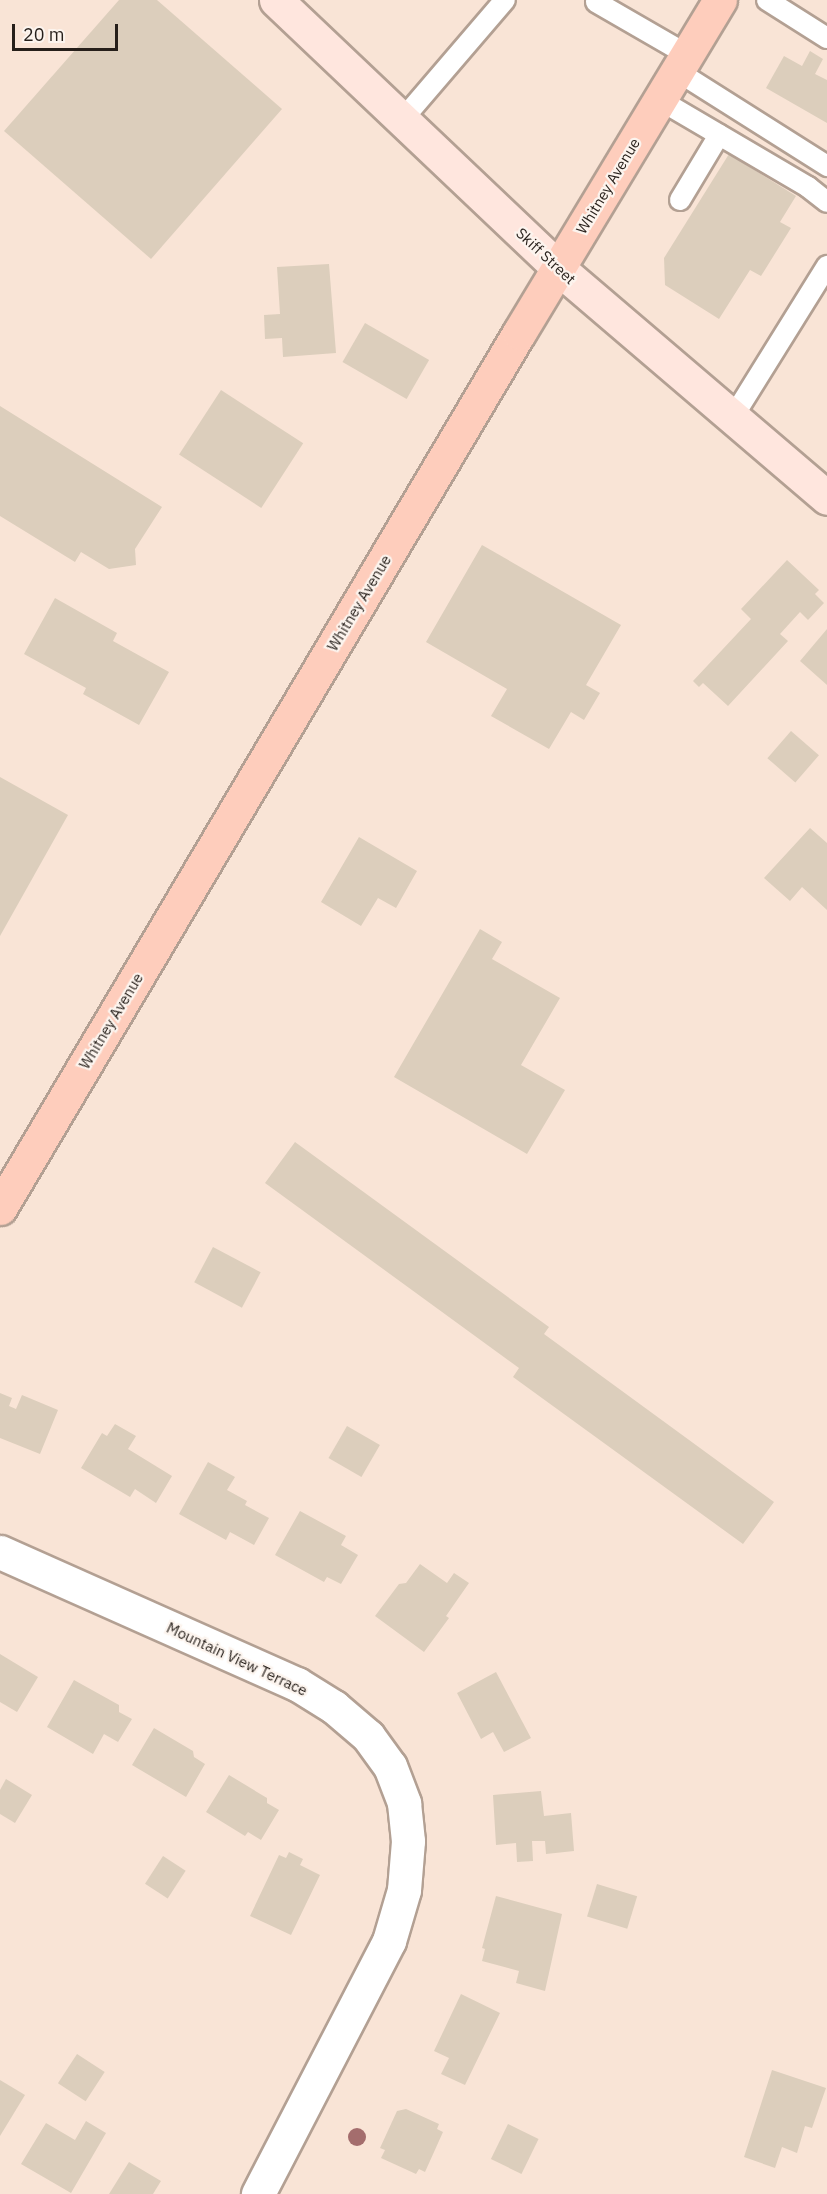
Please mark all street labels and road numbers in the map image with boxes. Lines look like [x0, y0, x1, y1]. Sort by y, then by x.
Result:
street label: Whitney Avenue [572, 135, 644, 237]
street label: Skiff Street [513, 224, 579, 288]
street label: Whitney Avenue [323, 552, 395, 654]
street label: Whitney Avenue [75, 970, 147, 1072]
street label: Mountain View Terrace [164, 1618, 310, 1700]

